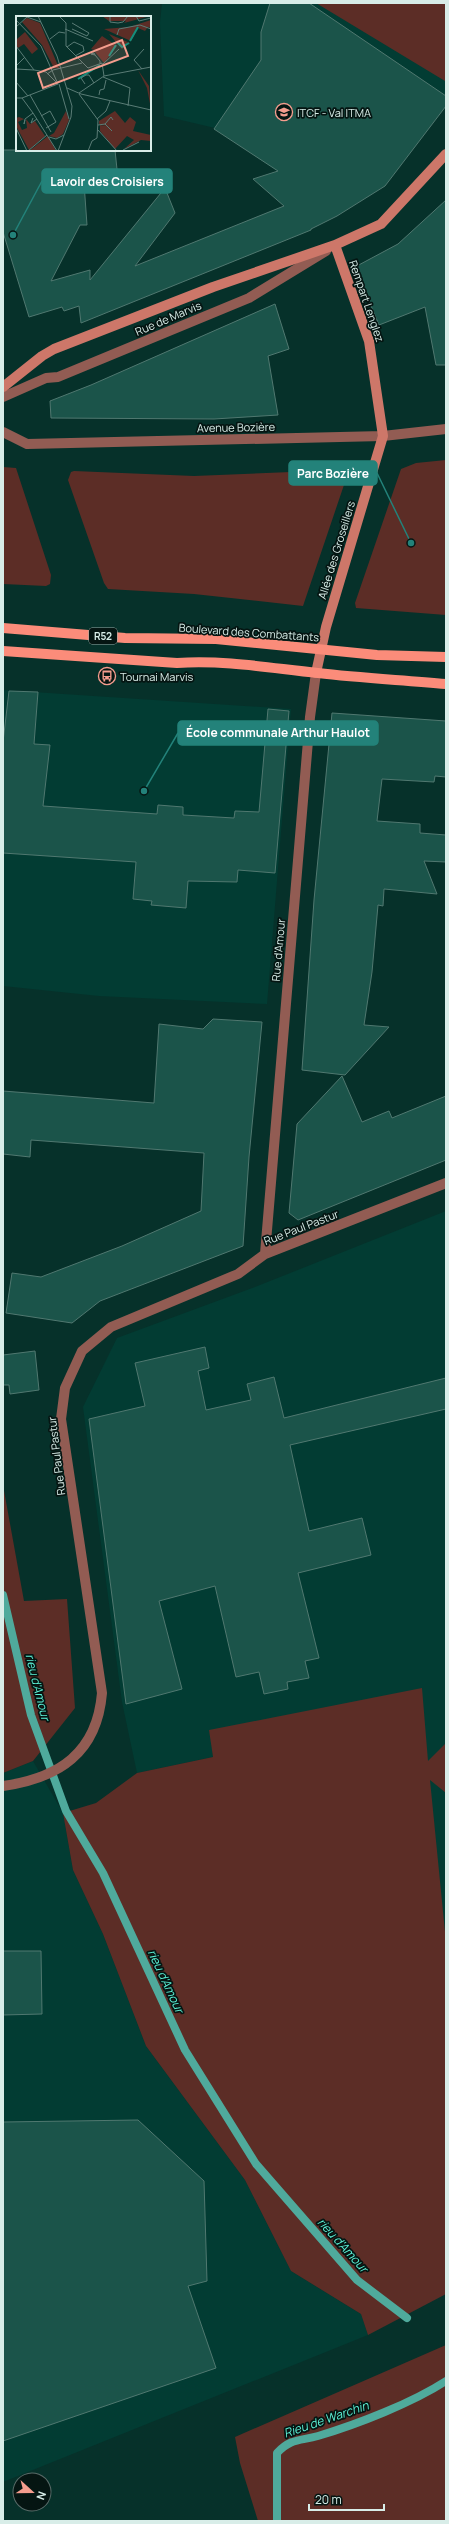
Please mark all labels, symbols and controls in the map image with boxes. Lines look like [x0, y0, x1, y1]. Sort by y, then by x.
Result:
inset map [16, 16, 151, 151]
school or university icon: ITCF - Val ITMA [274, 102, 294, 122]
place label: ITCF - Val ITMA [297, 105, 371, 120]
callout: Lavoir des Croisiers [42, 169, 172, 193]
text: Lavoir des Croisiers [50, 173, 164, 190]
street label: Rempart Lenglez [346, 258, 388, 344]
street label: Rue de Marvis [133, 297, 204, 339]
street label: Avenue Bozière [197, 419, 276, 435]
callout: Parc Bozière [289, 461, 377, 485]
text: Parc Bozière [297, 465, 369, 482]
street label: Allée des Groseillers [314, 499, 358, 601]
street label: Boulevard des Combattants [178, 620, 320, 644]
road number: R52 [89, 628, 117, 644]
bus stop icon: Tournai Marvis [97, 666, 117, 686]
place label: Tournai Marvis [120, 669, 194, 684]
callout: École communale Arthur Haulot [178, 721, 378, 745]
text: École communale Arthur Haulot [186, 724, 370, 741]
street label: Rue d'Amour [268, 918, 288, 982]
street label: Rue Paul Pastur [261, 1206, 341, 1248]
street label: Rue Paul Pastur [44, 1416, 68, 1496]
water label: rieu d'Amour [22, 1652, 55, 1724]
water label: rieu d'Amour [144, 1947, 189, 2017]
water label: rieu d'Amour [314, 2214, 373, 2277]
water label: Rieu de Warchin [281, 2396, 372, 2441]
north arrow [12, 2472, 52, 2512]
scale bar [309, 2486, 384, 2512]
text: N [33, 2489, 50, 2502]
text: 20 m [315, 2491, 342, 2508]

